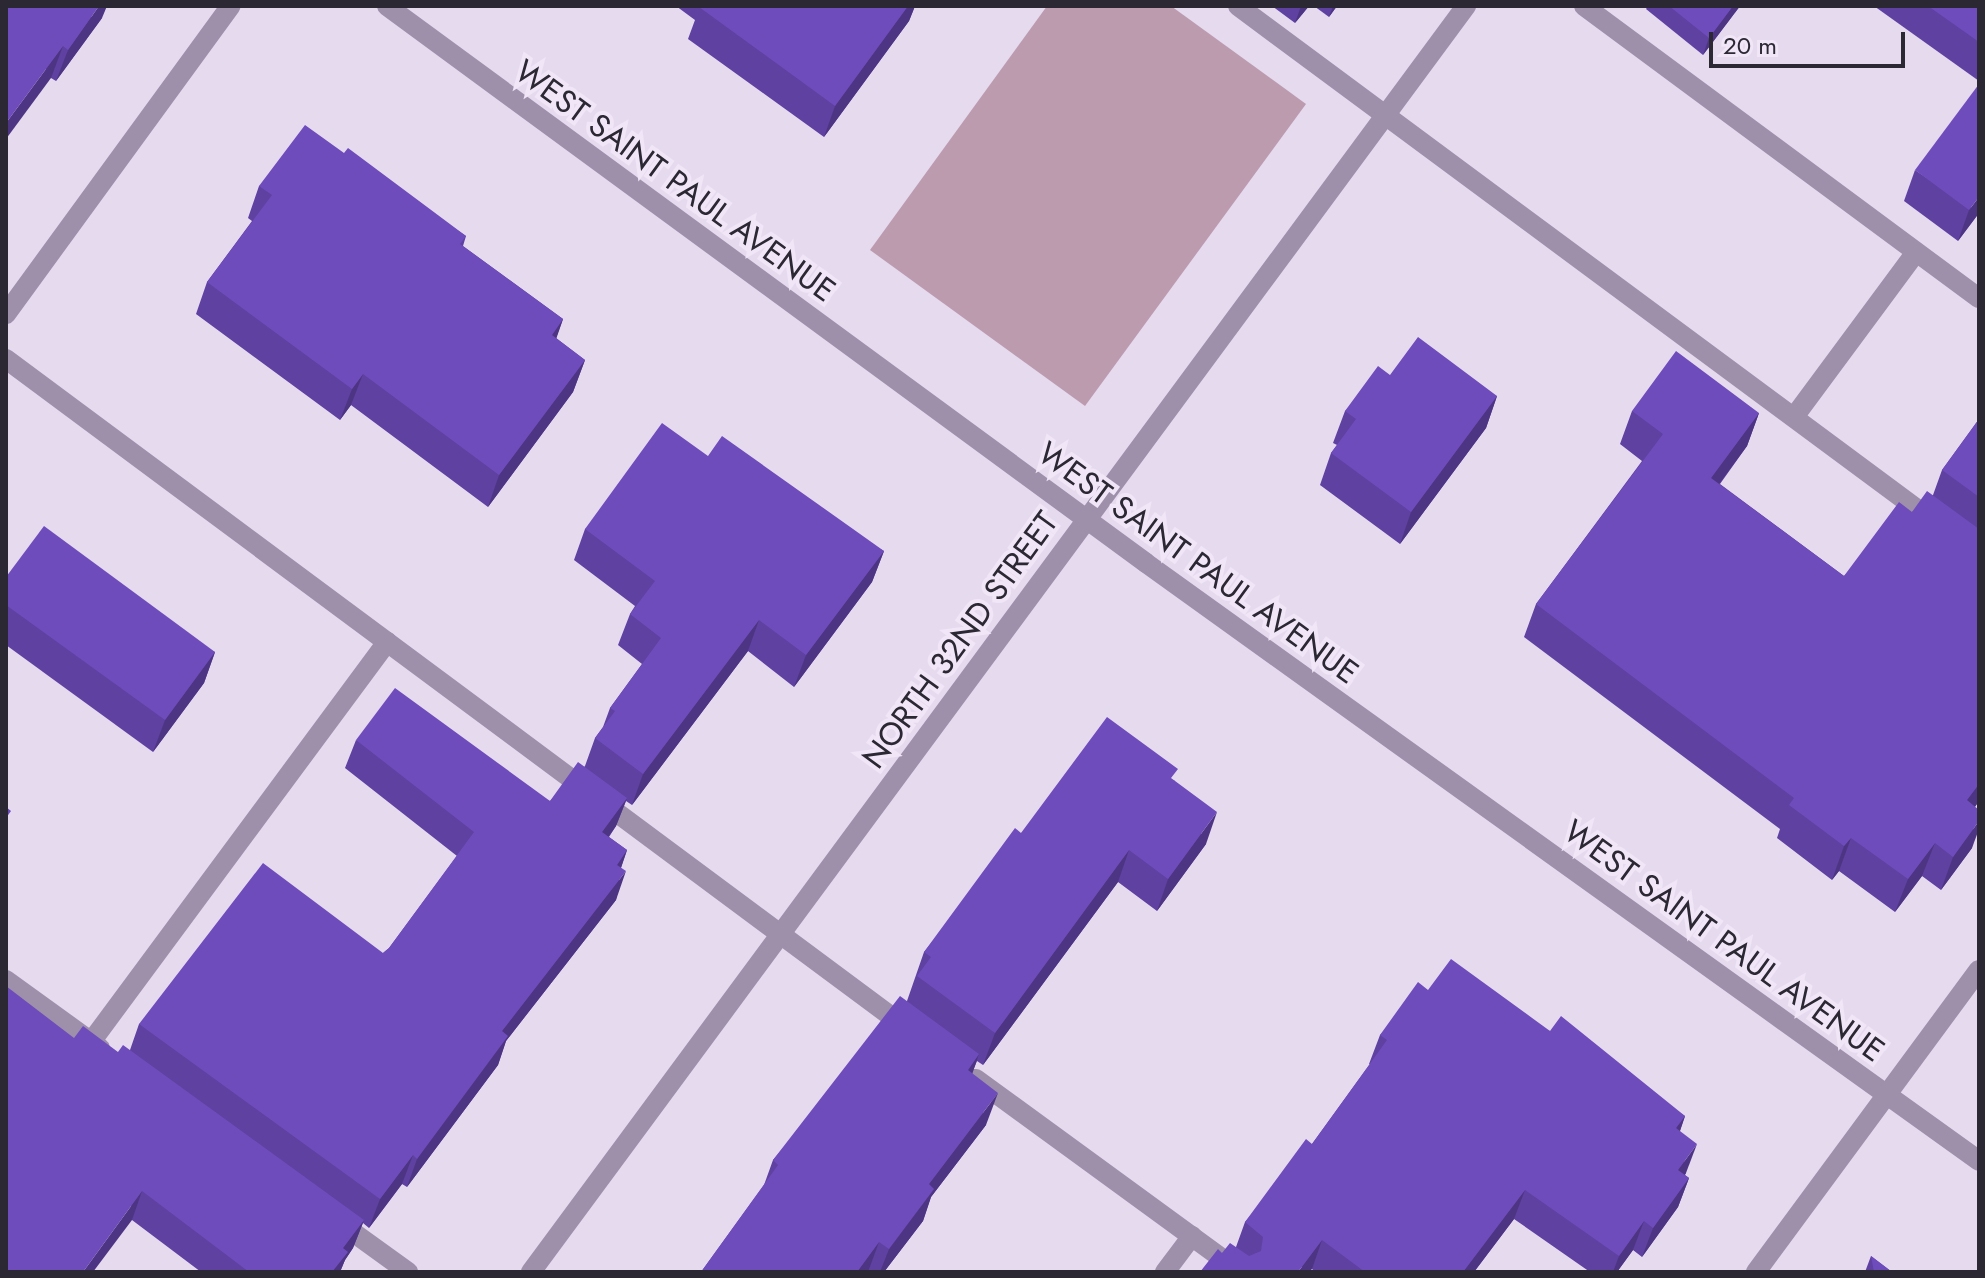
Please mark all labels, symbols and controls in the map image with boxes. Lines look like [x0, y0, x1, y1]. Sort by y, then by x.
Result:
scale bar [1713, 16, 1909, 66]
text: 20 m [1723, 28, 1777, 63]
street label: WEST SAINT PAUL AVENUE [507, 52, 843, 310]
street label: WEST SAINT PAUL AVENUE [1030, 434, 1366, 692]
street label: NORTH 32ND STREET [854, 504, 1066, 776]
street label: WEST SAINT PAUL AVENUE [1556, 812, 1892, 1070]

